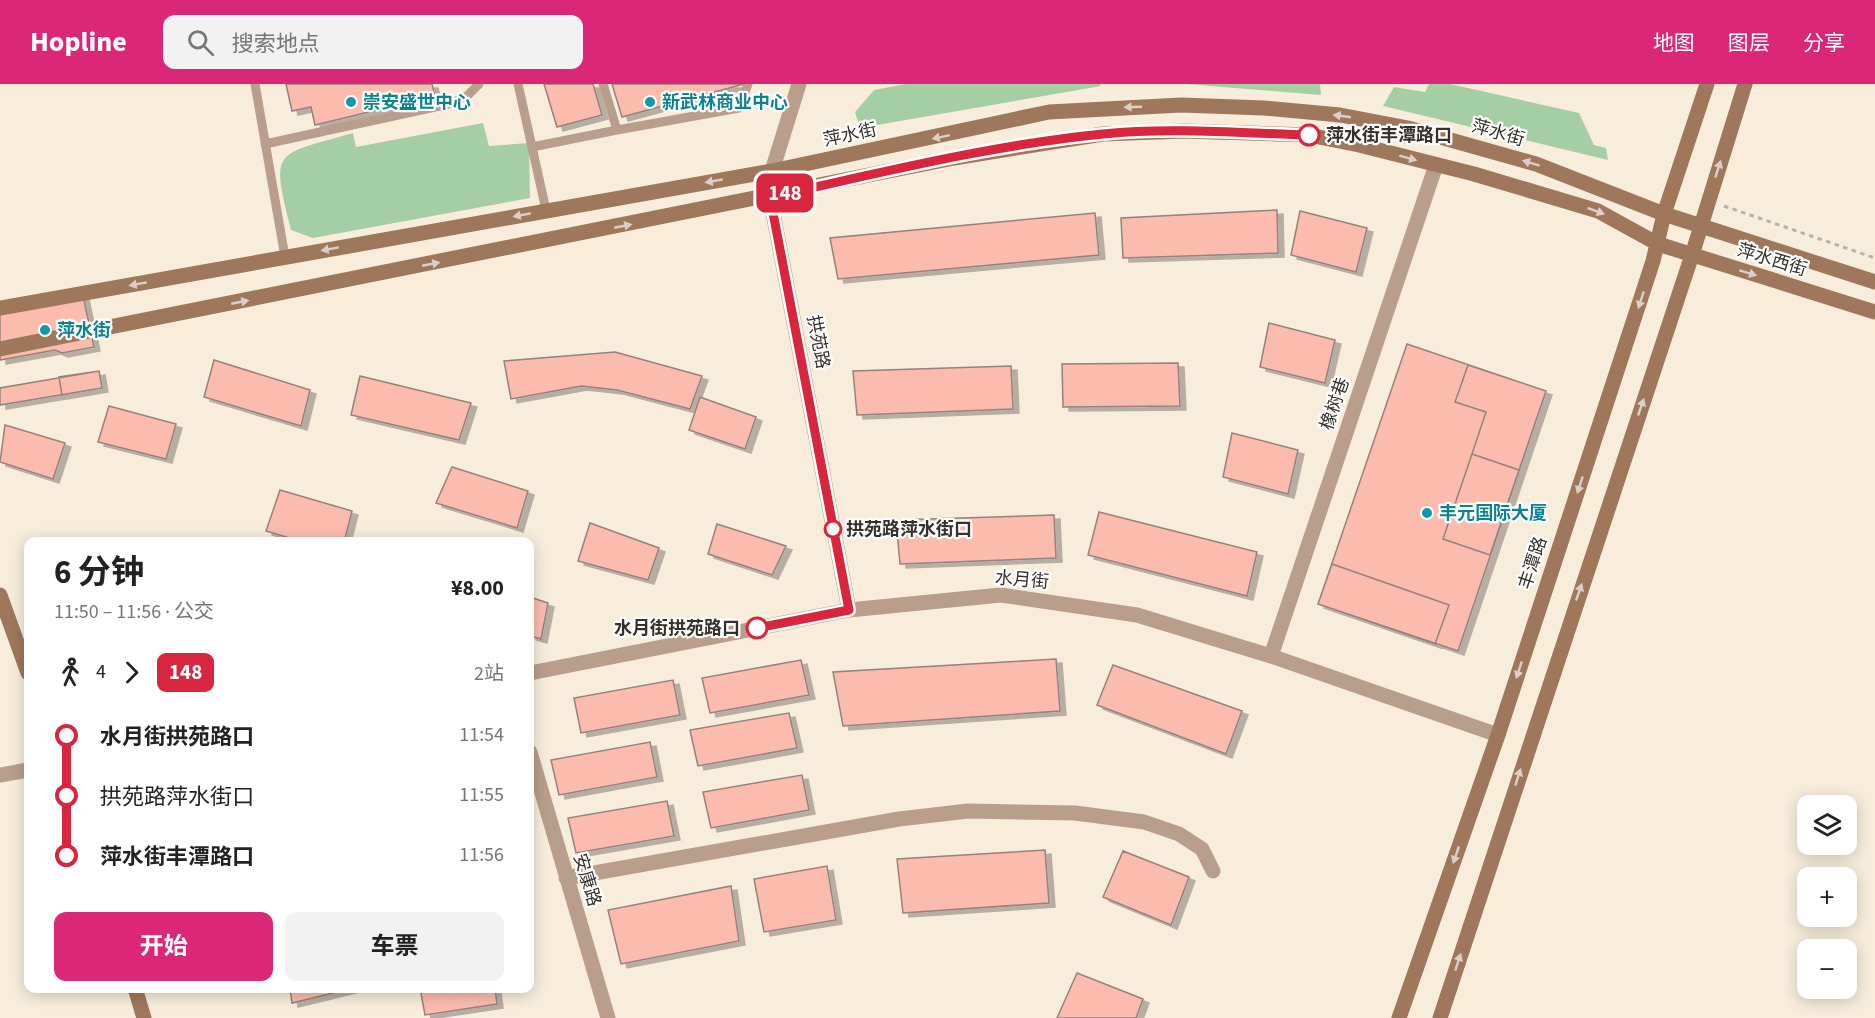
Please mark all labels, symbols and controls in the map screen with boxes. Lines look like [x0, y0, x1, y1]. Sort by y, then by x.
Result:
search box [163, 15, 583, 69]
text: Hopline [30, 22, 127, 62]
icon: search [184, 26, 217, 59]
text: 搜索地点 [232, 28, 320, 60]
text: 地图 [1653, 28, 1695, 58]
text: 图层 [1728, 28, 1770, 58]
text: 分享 [1803, 28, 1845, 58]
place label: 崇安盛世中心 [363, 90, 471, 115]
place label: 新武林商业中心 [662, 90, 788, 115]
marker: 崇安盛世中心 [344, 95, 358, 109]
marker: 新武林商业中心 [643, 95, 657, 109]
one-way arrow [1123, 102, 1142, 111]
one-way arrow [1333, 111, 1352, 120]
street label: 萍水街 [1469, 114, 1527, 152]
street label: 萍水街 [821, 117, 879, 153]
place label: 萍水街丰潭路口 [1326, 123, 1452, 148]
marker: 萍水街丰潭路口 [1298, 124, 1320, 146]
one-way arrow [931, 133, 950, 142]
one-way arrow [1399, 153, 1417, 163]
one-way arrow [1522, 158, 1540, 167]
one-way arrow [1714, 160, 1723, 178]
line badge: 148 [750, 174, 820, 212]
one-way arrow [704, 177, 723, 186]
text: 148 [768, 178, 802, 208]
one-way arrow [1587, 207, 1605, 217]
one-way arrow [512, 211, 531, 220]
one-way arrow [613, 221, 632, 230]
street label: 萍水西街 [1734, 238, 1810, 282]
one-way arrow [320, 245, 339, 254]
one-way arrow [422, 259, 441, 268]
one-way arrow [1739, 269, 1757, 278]
one-way arrow [128, 279, 147, 288]
one-way arrow [1635, 291, 1645, 309]
one-way arrow [231, 297, 250, 306]
street label: 拱苑路 [801, 313, 835, 371]
place label: 萍水街 [57, 318, 111, 343]
marker: 萍水街 [38, 323, 52, 337]
street label: 橡树巷 [1314, 374, 1356, 434]
one-way arrow [1637, 398, 1647, 416]
one-way arrow [1574, 476, 1584, 494]
place label: 丰元国际大厦 [1439, 501, 1547, 526]
marker: 丰元国际大厦 [1420, 506, 1434, 520]
place label: 拱苑路萍水街口 [846, 517, 972, 542]
marker: 拱苑路萍水街口 [824, 520, 842, 538]
street label: 丰潭路 [1513, 533, 1553, 593]
text: 6 分钟 [54, 549, 144, 596]
street label: 水月街 [994, 565, 1050, 595]
text: ¥8.00 [451, 572, 504, 604]
one-way arrow [1575, 583, 1585, 601]
text: 11:50 – 11:56 · 公交 [54, 598, 214, 626]
place label: 水月街拱苑路口 [614, 616, 740, 641]
marker: 水月街拱苑路口 [746, 617, 768, 639]
icon: walk [54, 656, 87, 689]
icon: forward [115, 656, 148, 689]
text: 148 [169, 657, 202, 687]
text: 4 [96, 658, 106, 686]
text: 2站 [474, 660, 504, 688]
one-way arrow [1513, 661, 1523, 679]
text: 水月街拱苑路口 [100, 721, 254, 753]
text: 11:54 [459, 721, 504, 749]
one-way arrow [1514, 768, 1523, 786]
text: 拱苑路萍水街口 [100, 781, 254, 813]
text: 11:55 [459, 781, 504, 809]
map controls [1797, 795, 1857, 999]
button: layers [1797, 795, 1857, 855]
text: 萍水街丰潭路口 [100, 841, 254, 873]
text: 11:56 [459, 841, 504, 869]
one-way arrow [1450, 846, 1460, 864]
street label: 安康路 [567, 851, 607, 909]
button: + [1797, 867, 1857, 927]
button: 开始 [54, 912, 273, 981]
button: 车票 [285, 912, 504, 981]
button: − [1797, 939, 1857, 999]
one-way arrow [1454, 953, 1463, 971]

